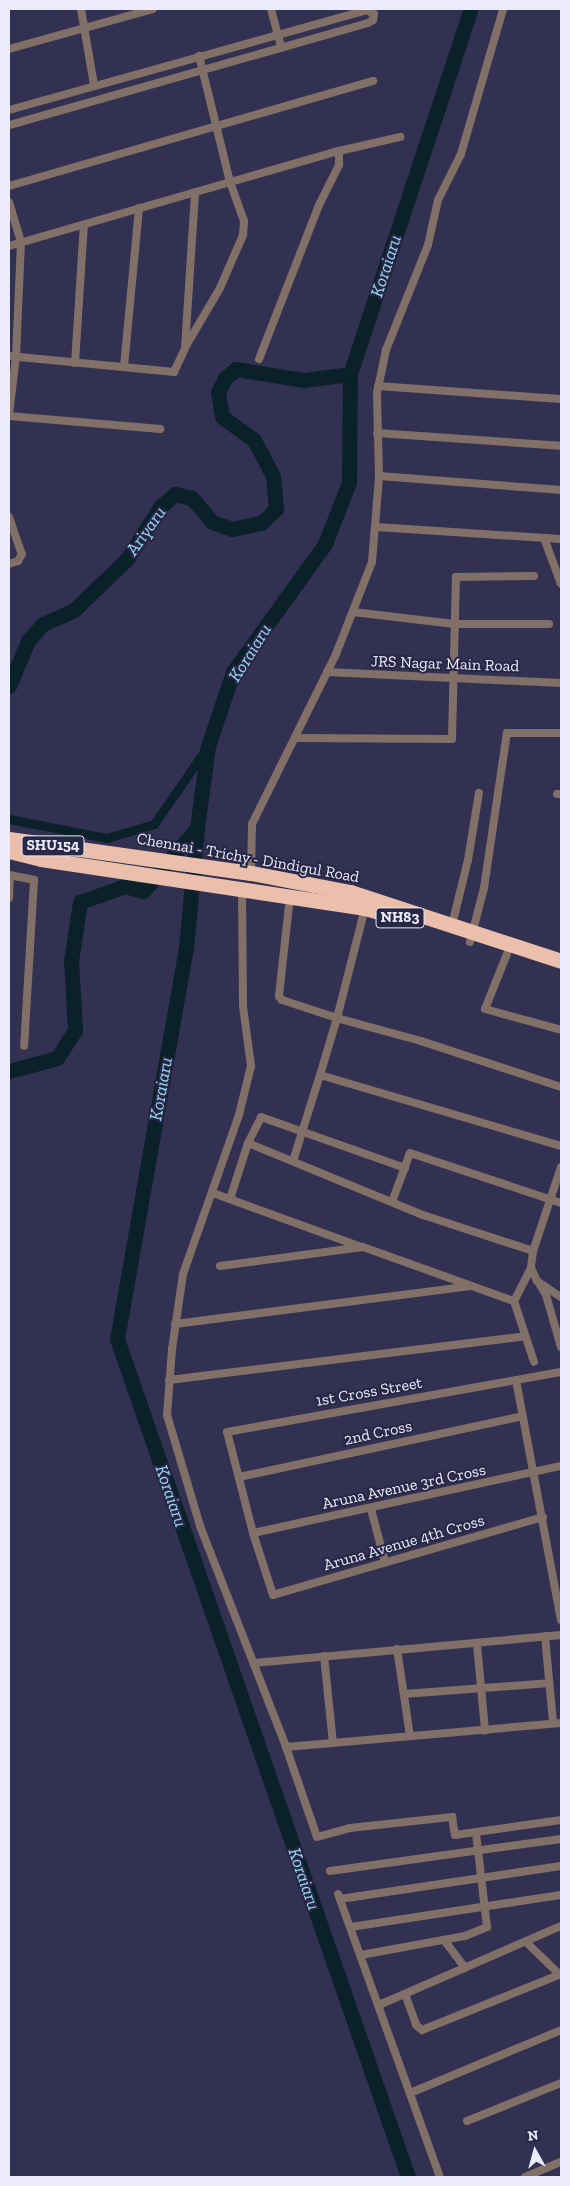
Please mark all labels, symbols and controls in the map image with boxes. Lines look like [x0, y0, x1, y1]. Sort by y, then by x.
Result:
water label: Koraiaru [366, 232, 406, 300]
water label: Ariyaru [121, 502, 171, 560]
water label: Koraiaru [224, 620, 276, 686]
street label: JRS Nagar Main Road [370, 652, 520, 676]
street label: Chennai - Trichy - Dindigul Road [135, 829, 361, 887]
road number: SHU154 [20, 834, 86, 858]
road number: NH83 [375, 906, 425, 930]
water label: Koraiaru [145, 1056, 177, 1122]
street label: 1st Cross Street [314, 1373, 424, 1411]
street label: 2nd Cross [342, 1416, 414, 1450]
street label: Aruna Avenue 3rd Cross [320, 1460, 488, 1514]
water label: Koraiaru [150, 1462, 192, 1530]
street label: Aruna Avenue 4th Cross [321, 1511, 487, 1575]
water label: Koraiaru [283, 1845, 325, 1913]
north arrow [510, 2126, 560, 2176]
text: N [527, 2127, 539, 2145]

